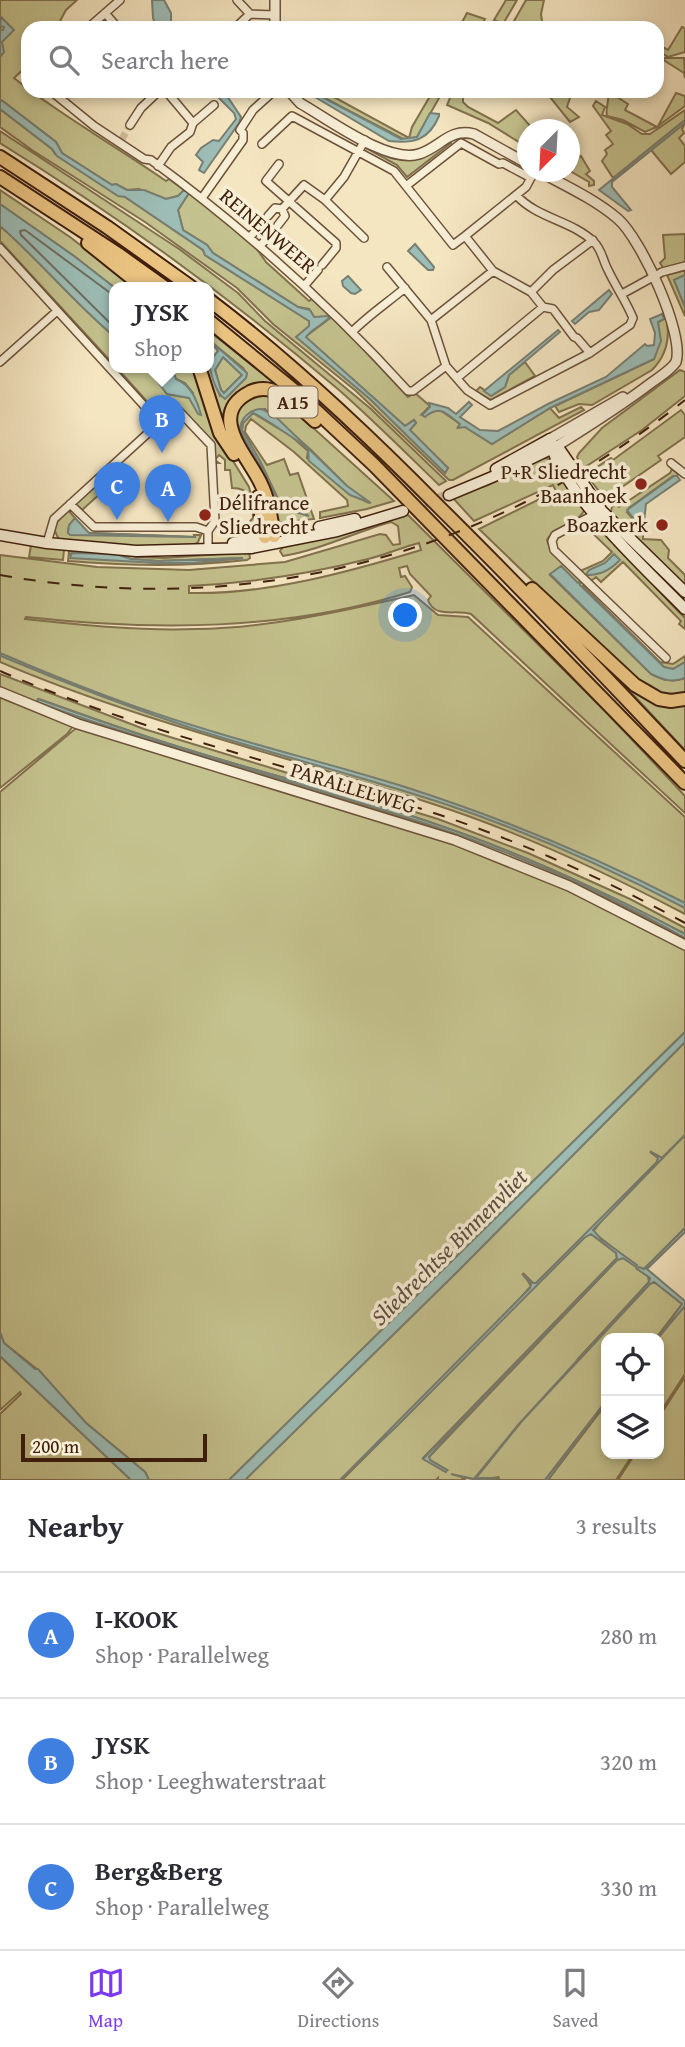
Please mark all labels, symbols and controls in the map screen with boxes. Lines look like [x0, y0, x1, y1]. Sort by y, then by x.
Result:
search box [21, 21, 664, 98]
text: Search here [101, 40, 229, 79]
icon: search [45, 41, 83, 79]
north arrow [517, 119, 580, 182]
street label: REINENWEER [213, 181, 324, 281]
popup [109, 282, 214, 373]
text: JYSK [134, 292, 189, 331]
text: Shop [134, 331, 183, 364]
road number: A15 [268, 386, 318, 418]
pin: B [139, 395, 185, 453]
place label: P+R Sliedrecht Baanhoek [501, 456, 628, 511]
pin: C [94, 462, 140, 520]
pin: A [145, 464, 191, 522]
marker: P+R Sliedrecht Baanhoek [633, 476, 649, 492]
place label: Délifrance Sliedrecht [219, 487, 310, 542]
marker: Délifrance Sliedrecht [197, 507, 213, 523]
place label: Boazkerk [567, 509, 648, 540]
marker: Boazkerk [654, 517, 670, 533]
your location [388, 598, 422, 632]
street label: PARALLELWEG [287, 754, 419, 821]
water label: Sliedrechtse Binnenvliet [363, 1160, 535, 1332]
map controls [601, 1333, 664, 1459]
button: locate [601, 1333, 664, 1396]
button: layers [601, 1396, 664, 1459]
scale bar [21, 1431, 206, 1463]
text: 200 m [32, 1432, 79, 1460]
text: Nearby [28, 1504, 124, 1548]
text: 3 results [576, 1509, 657, 1542]
text: I-KOOK [95, 1599, 178, 1638]
text: A [44, 1619, 58, 1652]
text: 280 m [600, 1619, 657, 1652]
text: Shop · Parallelweg [95, 1638, 269, 1671]
text: JYSK [95, 1725, 150, 1764]
text: B [44, 1745, 58, 1778]
text: 320 m [600, 1745, 657, 1778]
text: Shop · Leeghwaterstraat [95, 1764, 326, 1797]
text: Berg&Berg [95, 1851, 222, 1890]
text: C [44, 1871, 58, 1904]
text: 330 m [600, 1871, 657, 1904]
text: Shop · Parallelweg [95, 1890, 269, 1923]
tab: Map [87, 1964, 125, 2034]
tab: Directions [298, 1964, 379, 2034]
tab: Saved [552, 1964, 598, 2034]

